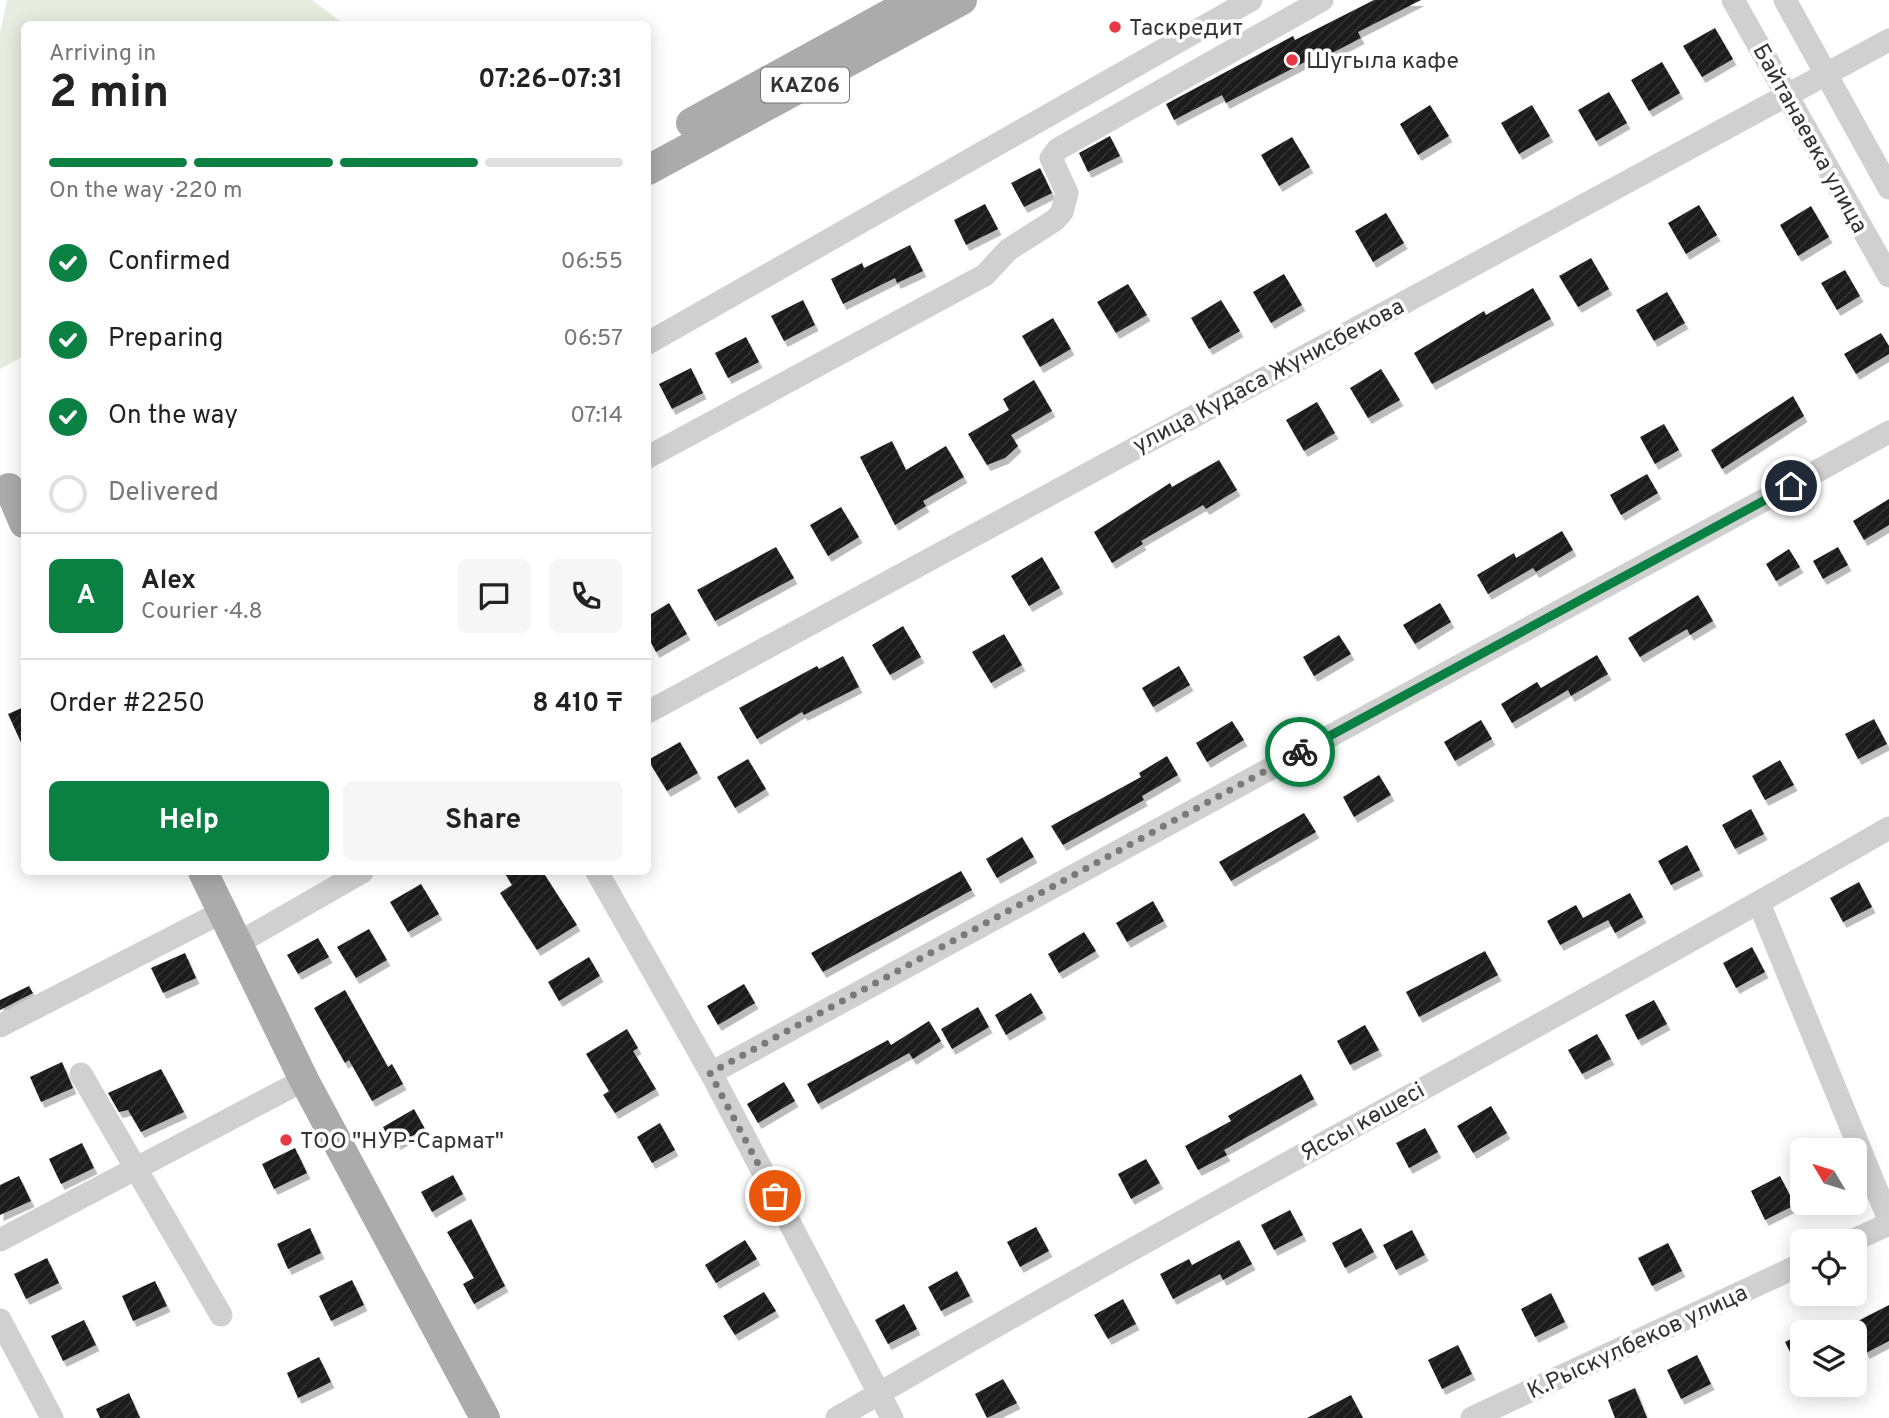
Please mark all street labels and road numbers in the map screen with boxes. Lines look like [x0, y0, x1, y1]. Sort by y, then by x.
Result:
street label: Байтанаевка улица [1745, 39, 1873, 239]
road number: KАZ06 [761, 68, 849, 102]
street label: улица Кудаса Жунисбекова [1129, 293, 1410, 461]
street label: Яссы көшесі [1296, 1077, 1430, 1169]
street label: К.Рыскулбеков улица [1523, 1279, 1753, 1407]

